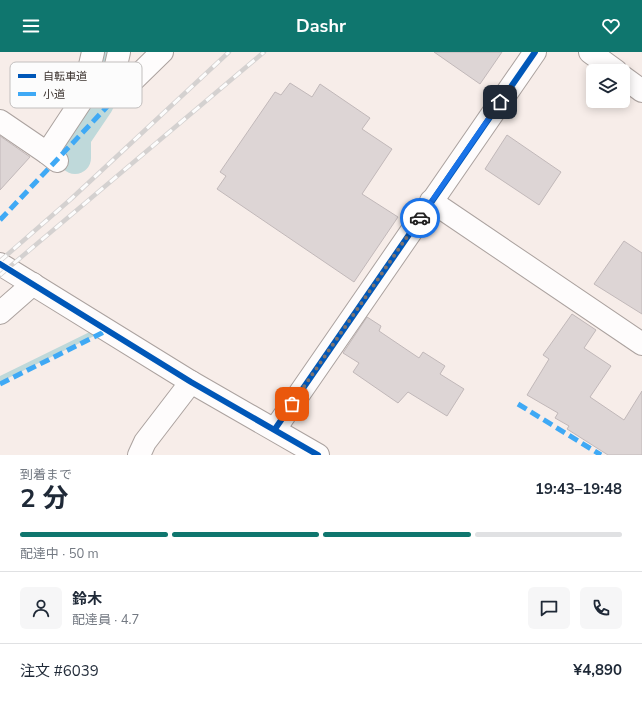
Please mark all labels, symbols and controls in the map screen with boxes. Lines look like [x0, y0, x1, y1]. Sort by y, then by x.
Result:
text: Dashr [296, 14, 346, 38]
icon: menu [20, 15, 42, 37]
icon: heart [600, 15, 622, 37]
legend [10, 62, 142, 108]
map controls [586, 64, 630, 108]
button: layers [586, 64, 630, 108]
text: 自転車道 [43, 69, 87, 84]
pin [483, 85, 517, 119]
text: 小道 [43, 87, 65, 102]
icon: home [489, 91, 511, 113]
courier [400, 198, 440, 238]
icon: car [409, 207, 431, 229]
pin [275, 387, 309, 421]
icon: bag [281, 393, 303, 415]
text: 到着まで [20, 466, 72, 484]
text: 19:43–19:48 [535, 479, 622, 499]
text: 2 分 [20, 481, 69, 516]
text: 配達中 · 50 m [20, 545, 99, 563]
button: person [20, 587, 62, 629]
button: chat [528, 587, 570, 629]
button: phone [580, 587, 622, 629]
text: 鈴木 [72, 589, 102, 609]
text: 配達員 · 4.7 [72, 611, 139, 629]
text: ¥4,890 [573, 660, 622, 680]
text: 注文 #6039 [20, 661, 99, 681]

